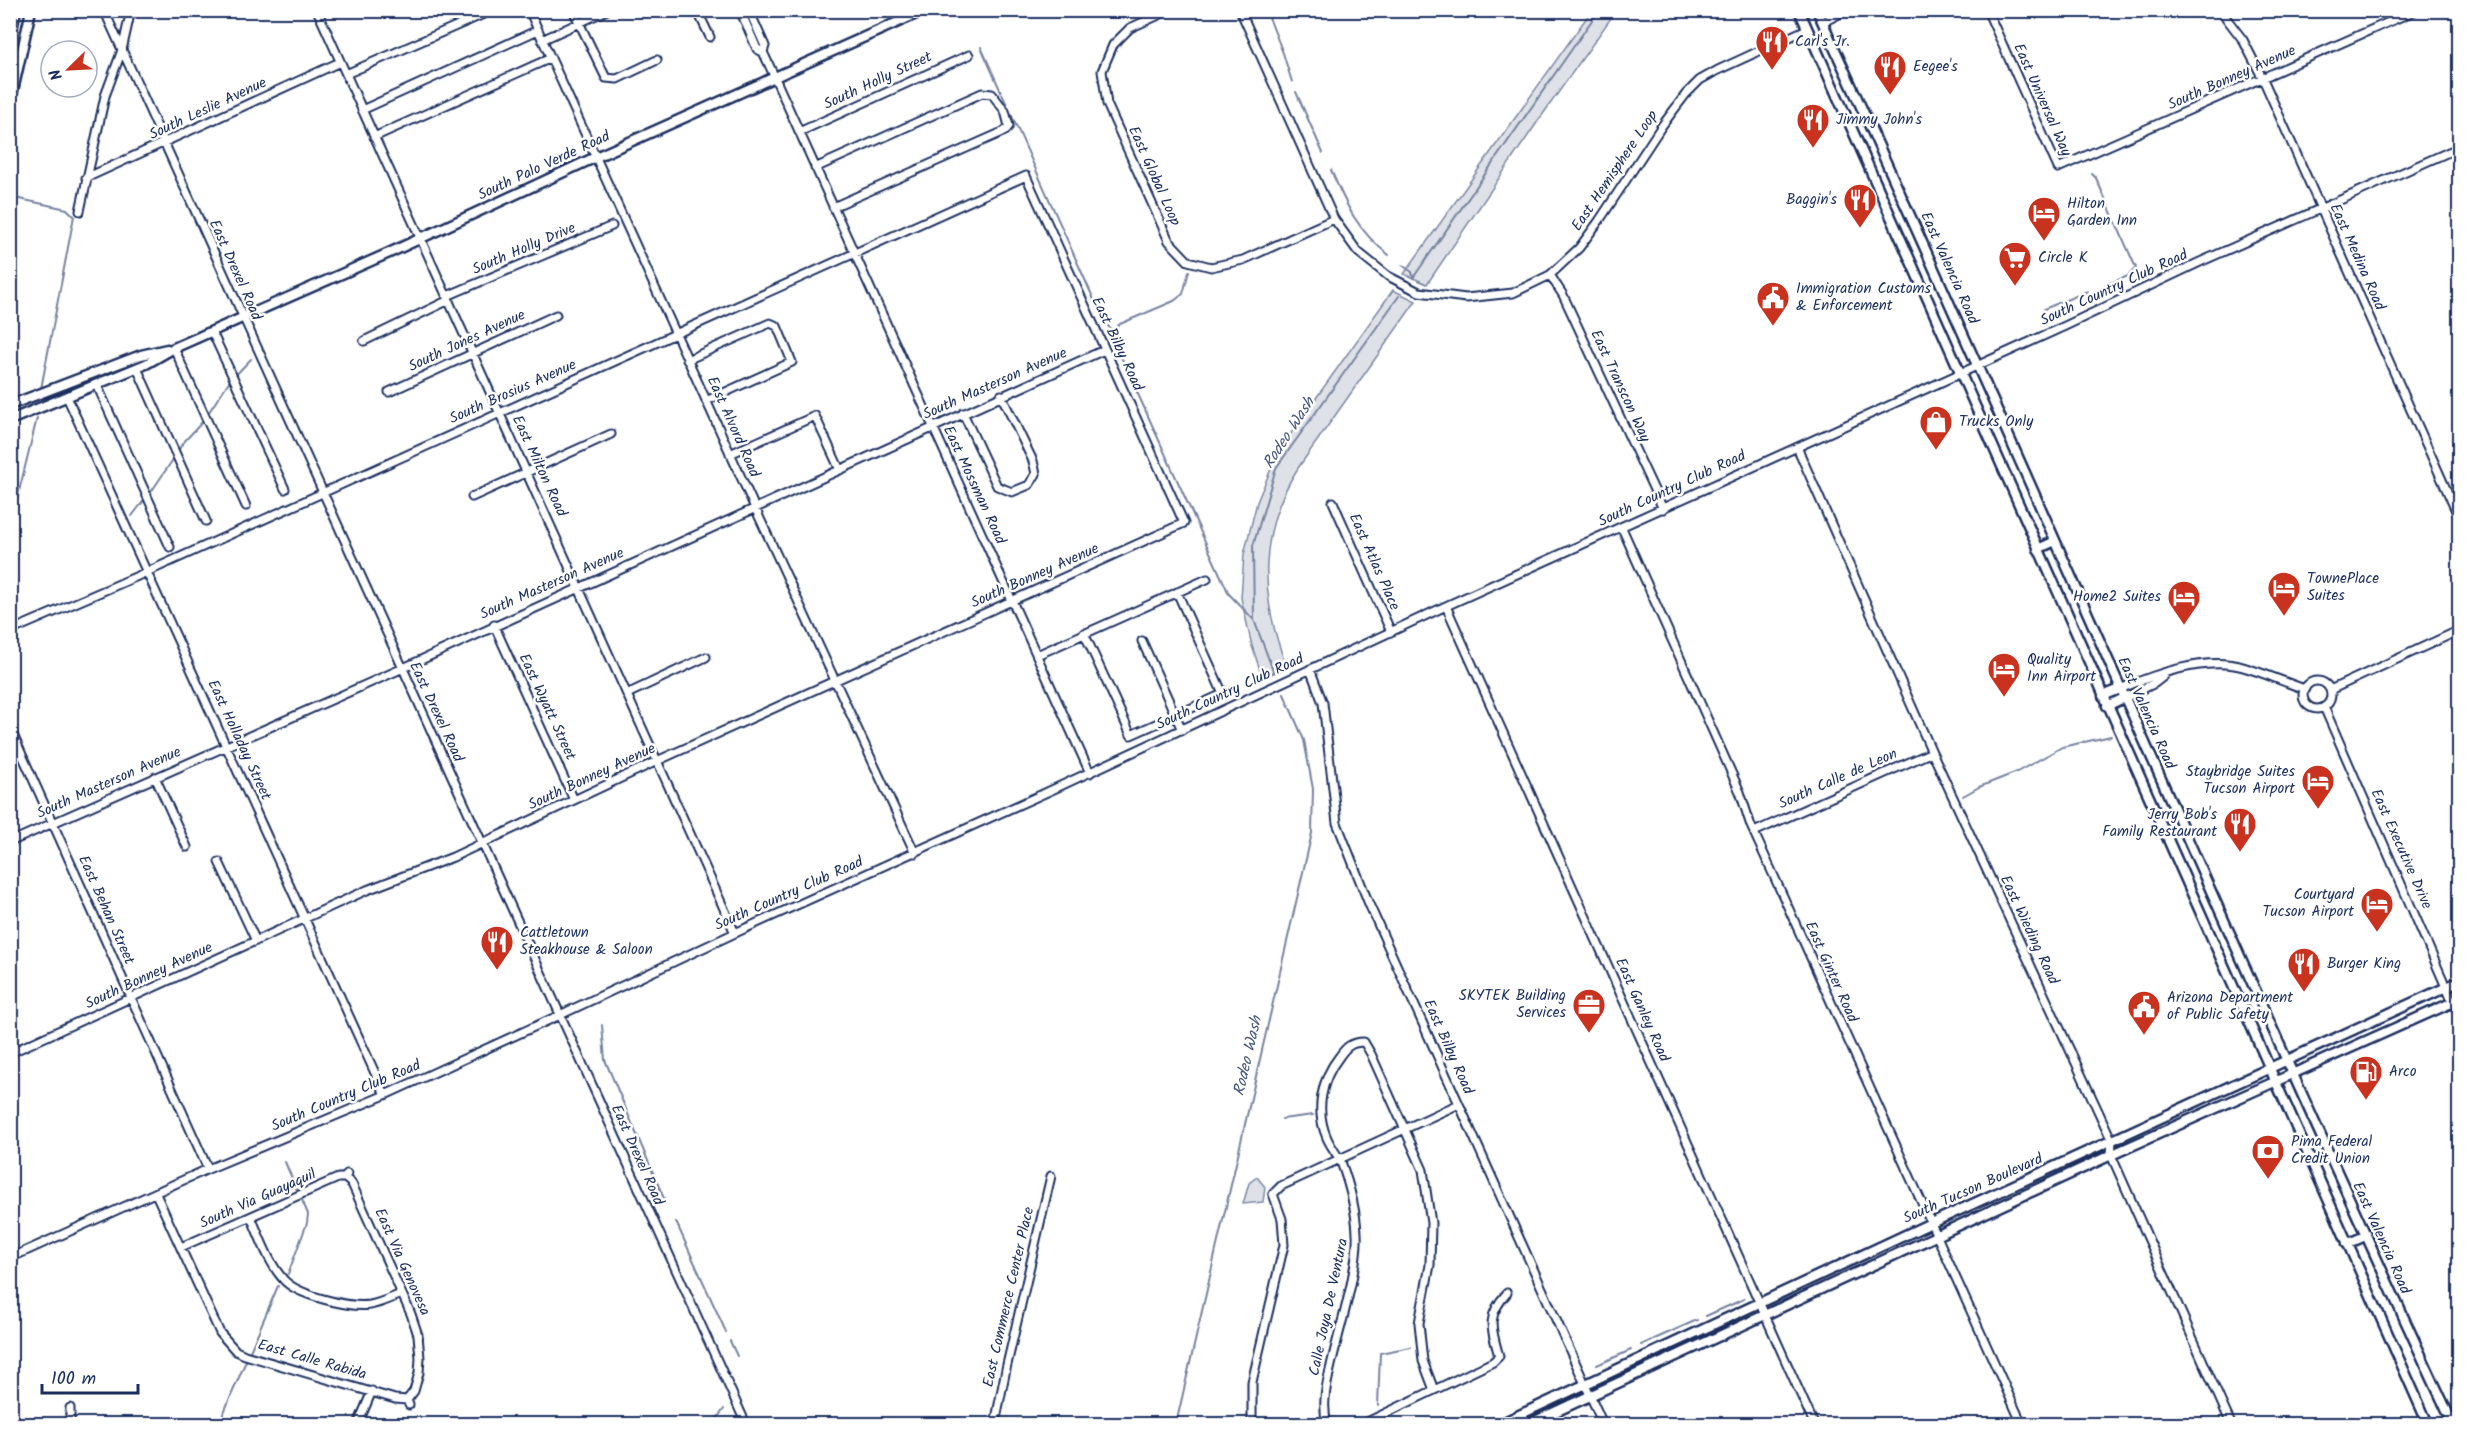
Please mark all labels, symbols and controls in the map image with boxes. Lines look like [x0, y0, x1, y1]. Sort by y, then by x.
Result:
restaurant icon: Carl's Jr. [1754, 24, 1790, 71]
place label: Carl's Jr. [1795, 30, 1850, 54]
north arrow [39, 39, 99, 99]
street label: South Bonney Avenue [2164, 39, 2300, 117]
street label: East Universal Way [2006, 40, 2078, 161]
street label: South Holly Street [820, 45, 936, 117]
restaurant icon: Eegee's [1872, 49, 1908, 96]
place label: Eegee's [1913, 55, 1958, 79]
text: N [43, 65, 70, 84]
street label: South Leslie Avenue [145, 71, 271, 147]
restaurant icon: Jimmy John's [1795, 102, 1831, 149]
street label: East Hemisphere Loop [1566, 106, 1664, 236]
place label: Jimmy John's [1836, 108, 1923, 132]
street label: East Global Loop [1121, 122, 1187, 230]
street label: South Palo Verde Road [474, 125, 615, 207]
restaurant icon: Baggin's [1842, 182, 1878, 229]
place label: Baggin's [1786, 188, 1838, 212]
place label: Hilton Garden Inn [2067, 192, 2137, 233]
hotel icon: Hilton Garden Inn [2026, 195, 2062, 242]
street label: East Medina Road [2323, 200, 2392, 315]
street label: East Valencia Road [1913, 208, 1985, 329]
street label: East Drexel Road [202, 216, 268, 325]
street label: South Holly Drive [469, 216, 580, 282]
supermarket icon: Circle K [1997, 240, 2033, 287]
street label: South Country Club Road [2036, 243, 2192, 333]
place label: Circle K [2038, 246, 2088, 270]
place label: Immigration Customs & Enforcement [1796, 277, 1932, 318]
public building icon: Immigration Customs & Enforcement [1755, 280, 1791, 327]
street label: East Bilby Road [1085, 293, 1150, 396]
street label: South Jones Avenue [404, 303, 530, 379]
street label: East Transcon Way [1583, 326, 1657, 447]
street label: South Masterson Avenue [919, 341, 1071, 427]
street label: South Brosius Avenue [446, 353, 581, 431]
street label: East Alvord Road [700, 373, 766, 482]
water label: Rodeo Wash [1256, 391, 1322, 474]
shop icon: Trucks Only [1918, 404, 1954, 451]
place label: Trucks Only [1959, 410, 2034, 434]
street label: East Milton Road [505, 411, 573, 521]
street label: East Mossman Road [936, 422, 1012, 549]
street label: South Country Club Road [1594, 444, 1750, 534]
street label: East Atlas Place [1342, 509, 1406, 615]
street label: South Bonney Avenue [967, 537, 1103, 615]
street label: South Masterson Avenue [476, 541, 628, 627]
place label: TownePlace Suites [2307, 567, 2379, 608]
hotel icon: TownePlace Suites [2266, 570, 2302, 617]
hotel icon: Home2 Suites [2166, 579, 2202, 626]
place label: Home2 Suites [2073, 585, 2162, 609]
street label: South Country Club Road [1152, 647, 1308, 737]
place label: Quality Inn Airport [2027, 648, 2096, 689]
street label: East Wyatt Street [512, 650, 582, 765]
hotel icon: Quality Inn Airport [1986, 651, 2022, 698]
street label: East Valencia Road [2110, 653, 2182, 774]
street label: East Drexel Road [402, 658, 470, 767]
street label: East Holladay Street [200, 676, 278, 805]
street label: South Bonney Avenue [524, 737, 660, 817]
street label: South Masterson Avenue [33, 740, 185, 826]
street label: South Calle de Leon [1775, 742, 1901, 816]
place label: Staybridge Suites Tucson Airport [2186, 760, 2296, 801]
hotel icon: Staybridge Suites Tucson Airport [2300, 763, 2336, 810]
street label: East Executive Drive [2364, 785, 2438, 913]
place label: Jerry Bob's Family Restaurant [2102, 803, 2218, 844]
restaurant icon: Jerry Bob's Family Restaurant [2222, 806, 2258, 853]
street label: South Country Club Road [711, 850, 868, 938]
street label: East Behan Street [71, 851, 141, 969]
street label: East Wieding Road [1993, 871, 2065, 989]
place label: Courtyard Tucson Airport [2262, 883, 2355, 924]
hotel icon: Courtyard Tucson Airport [2359, 886, 2395, 933]
street label: East Ginter Road [1798, 918, 1864, 1027]
place label: Cattletown Steakhouse & Saloon [520, 921, 653, 962]
restaurant icon: Cattletown Steakhouse & Saloon [479, 924, 515, 971]
street label: South Bonney Avenue [81, 936, 217, 1016]
restaurant icon: Burger King [2286, 946, 2322, 993]
place label: Burger King [2327, 952, 2401, 976]
street label: East Ganley Road [1608, 954, 1676, 1066]
place label: SKYTEK Building Services [1459, 984, 1567, 1025]
place label: Arizona Department of Public Safety [2167, 986, 2293, 1027]
office icon: SKYTEK Building Services [1571, 987, 1607, 1034]
public building icon: Arizona Department of Public Safety [2126, 989, 2162, 1036]
street label: East Bilby Road [1416, 996, 1480, 1099]
water label: Rodeo Wash [1227, 1012, 1270, 1098]
street label: South Country Club Road [267, 1053, 425, 1138]
fuel station icon: Arco [2348, 1054, 2384, 1101]
place label: Arco [2389, 1060, 2417, 1084]
street label: East Drexel Road [604, 1101, 670, 1210]
place label: Pima Federal Credit Union [2291, 1130, 2373, 1171]
bank icon: Pima Federal Credit Union [2250, 1133, 2286, 1180]
street label: South Tucson Boulevard [1899, 1147, 2047, 1231]
street label: South Via Guayaquil [196, 1162, 320, 1235]
street label: East Valencia Road [2345, 1178, 2417, 1299]
street label: East Via Genovesa [367, 1204, 437, 1320]
street label: East Commerce Center Place [977, 1204, 1041, 1390]
street label: Calle Joya De Ventura [1303, 1236, 1355, 1378]
street label: East Calle Rabida [255, 1333, 369, 1387]
scale bar [42, 1357, 138, 1395]
text: 100 m [51, 1365, 96, 1394]

